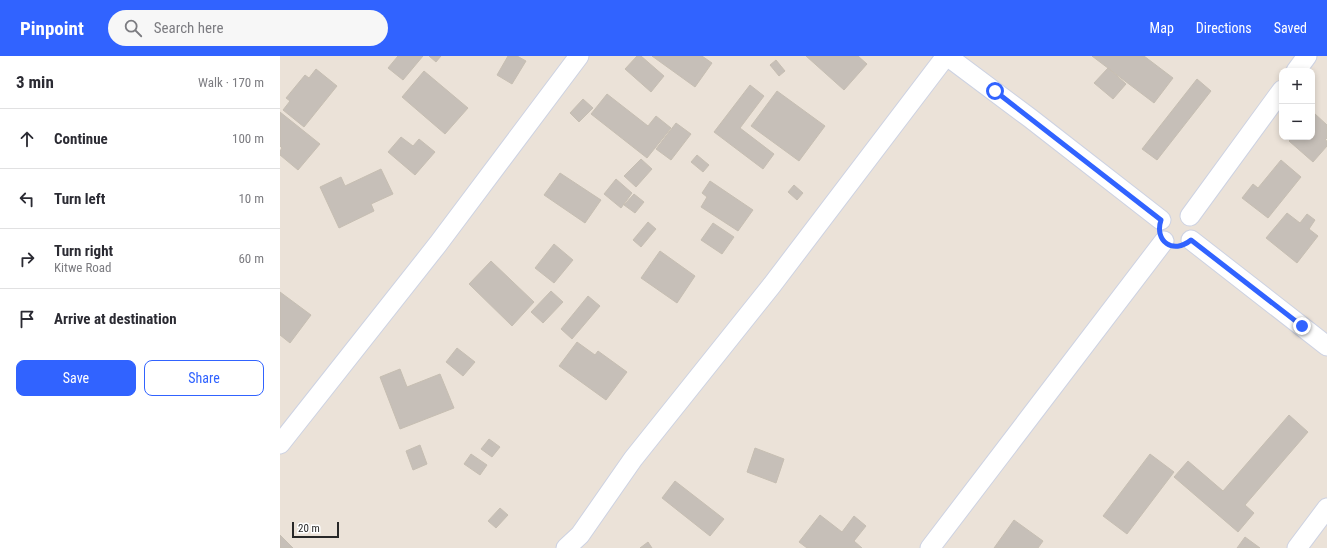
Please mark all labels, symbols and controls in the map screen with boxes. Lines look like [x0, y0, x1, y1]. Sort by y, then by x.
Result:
search box [108, 10, 388, 46]
text: Pinpoint [20, 17, 84, 40]
icon: search [122, 17, 144, 39]
text: Search here [154, 19, 224, 37]
text: Map [1150, 20, 1174, 36]
text: Directions [1196, 20, 1252, 36]
text: Saved [1274, 20, 1307, 36]
map controls [1279, 68, 1315, 140]
button: + [1279, 68, 1315, 104]
text: 3 min [16, 72, 54, 92]
text: Walk · 170 m [198, 75, 264, 90]
route start [986, 82, 1004, 100]
button: − [1279, 104, 1315, 140]
icon: ahead [16, 128, 38, 150]
text: Continue [54, 130, 108, 148]
text: 100 m [232, 131, 264, 146]
icon: left [16, 188, 38, 210]
text: Turn left [54, 190, 105, 208]
text: 10 m [238, 191, 264, 206]
text: Turn right [54, 242, 113, 260]
icon: right [16, 248, 38, 270]
text: 60 m [238, 251, 264, 266]
text: Kitwe Road [54, 260, 112, 275]
icon: arrive [16, 308, 38, 330]
text: Arrive at destination [54, 310, 177, 328]
route end [1293, 317, 1311, 335]
button: Save [16, 360, 136, 396]
button: Share [144, 360, 264, 396]
scale bar [292, 520, 339, 539]
text: 20 m [298, 522, 320, 535]

